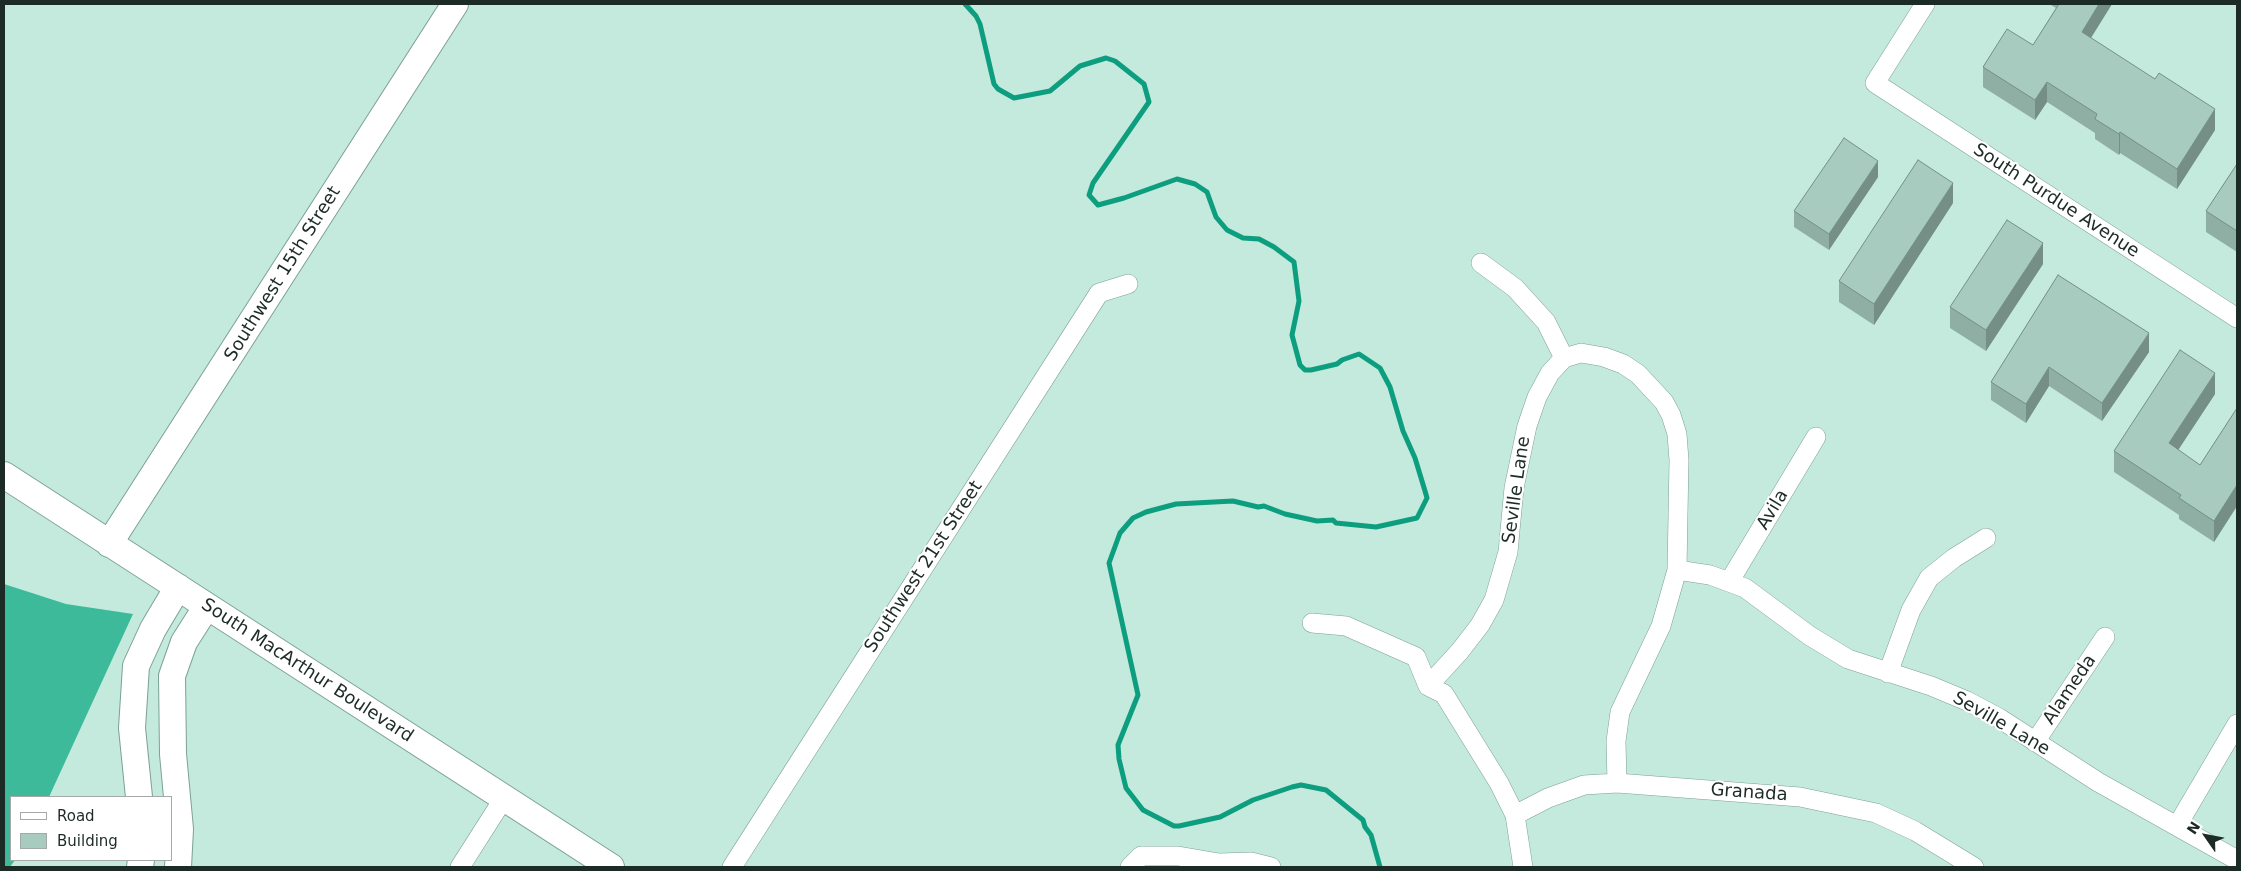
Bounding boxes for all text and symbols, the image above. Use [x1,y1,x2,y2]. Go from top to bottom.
street label: South Purdue Avenue [1969,139,2143,263]
street label: Southwest 15th Street [220,183,346,365]
street label: Seville Lane [1499,435,1535,545]
street label: Southwest 21st Street [860,477,988,657]
street label: Avila [1753,486,1793,534]
street label: South MacArthur Boulevard [197,594,417,748]
street label: Alameda [2039,651,2101,729]
street label: Seville Lane [1949,688,2053,760]
street label: Granada [1710,780,1788,806]
legend [10,796,172,861]
text: Road [57,807,95,825]
north arrow [2181,811,2231,861]
text: N [2184,819,2203,837]
text: Building [57,832,118,850]

